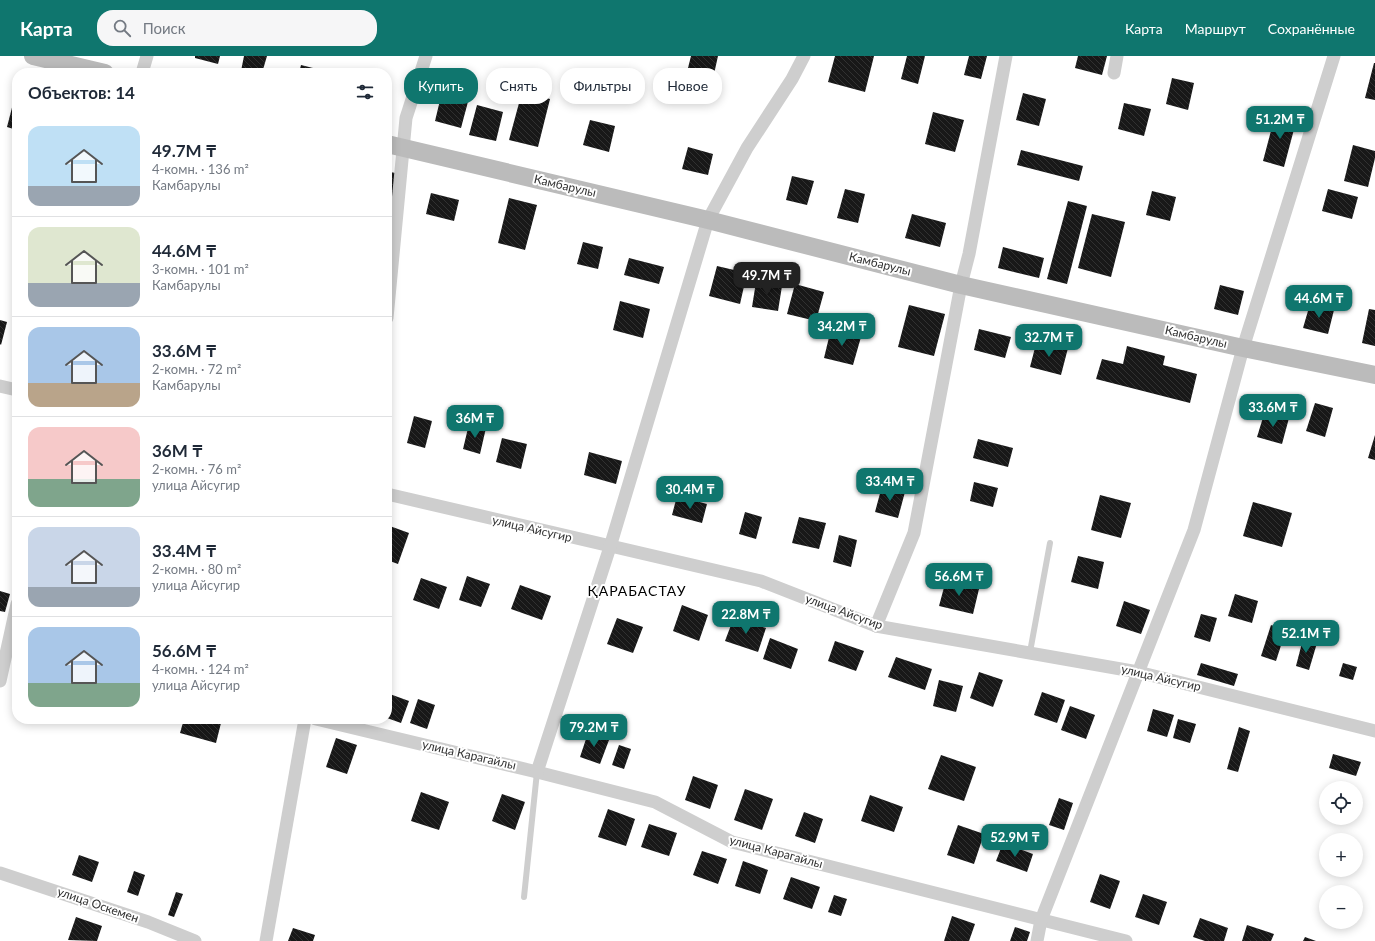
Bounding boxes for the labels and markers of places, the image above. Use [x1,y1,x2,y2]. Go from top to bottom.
pin: 51.2M ₸ [1243,106,1317,140]
pin: 49.7M ₸ [730,262,804,296]
pin: 44.6M ₸ [1282,285,1356,319]
pin: 34.2M ₸ [805,313,879,347]
pin: 32.7M ₸ [1012,324,1086,358]
pin: 33.6M ₸ [1236,394,1310,428]
pin: 36M ₸ [447,405,503,439]
pin: 33.4M ₸ [853,468,927,502]
pin: 30.4M ₸ [653,476,727,510]
pin: 56.6M ₸ [922,563,996,597]
pin: 22.8M ₸ [709,601,783,635]
pin: 52.1M ₸ [1269,620,1343,654]
pin: 79.2M ₸ [557,714,631,748]
pin: 52.9M ₸ [978,824,1052,858]

